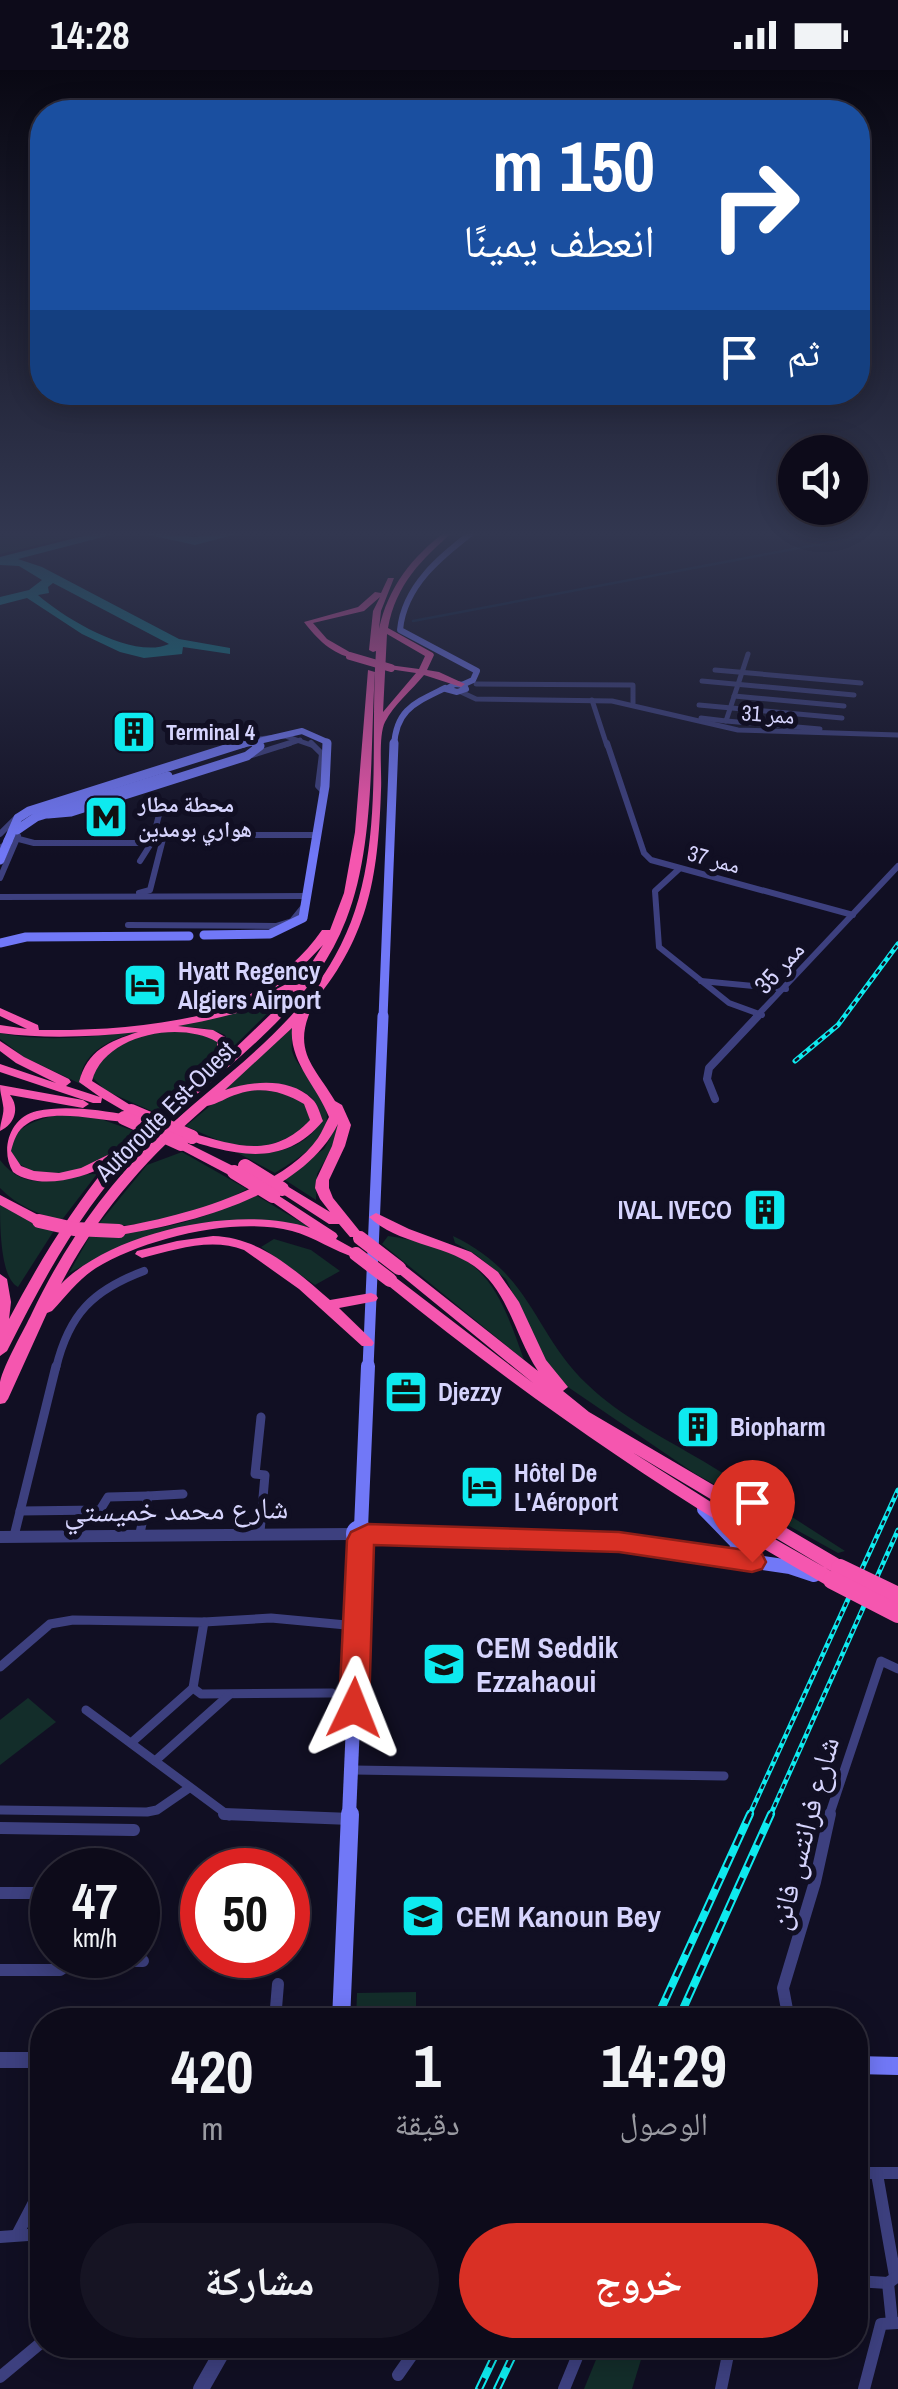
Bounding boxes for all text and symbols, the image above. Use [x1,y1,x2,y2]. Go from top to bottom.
text: 14:28 [50,10,130,61]
text: 150 m [492,119,655,213]
icon: right [690,140,820,270]
text: انعطف يمينًا [463,210,655,271]
text: ثم [787,327,820,378]
icon: arrive [712,330,767,385]
map controls [778,435,868,525]
button: sound [778,435,868,525]
street label: ممر 31 [740,697,796,731]
building icon: Terminal 4 [111,709,157,755]
place label: Terminal 4 [166,717,255,747]
place label: محطة مطار هواري بومدين [137,789,252,846]
metro station icon: محطة مطار هواري بومدين [83,794,129,840]
street label: ممر 37 [684,838,744,880]
street label: ممر 35 [746,933,812,1001]
place label: Hyatt Regency Algiers Airport [178,954,321,1017]
hotel icon: Hyatt Regency Algiers Airport [122,962,168,1008]
street label: Autoroute Est-Ouest [87,1033,243,1189]
building icon: IVAL IVECO [742,1187,788,1233]
place label: IVAL IVECO [618,1193,732,1227]
office icon: Djezzy [383,1369,429,1415]
place label: Djezzy [438,1375,502,1409]
building icon: Biopharm [675,1404,721,1450]
place label: Biopharm [730,1410,826,1444]
place label: Hôtel De L'Aéroport [514,1456,618,1519]
pin [710,1460,795,1563]
hotel icon: Hôtel De L'Aéroport [459,1464,505,1510]
icon: arrive [725,1475,780,1530]
street label: شارع محمد خميستي [63,1487,289,1536]
place label: CEM Seddik Ezzahaoui [476,1627,618,1701]
school or university icon: CEM Seddik Ezzahaoui [421,1641,467,1687]
position arrow [302,1656,406,1760]
street label: شارع فرانتس فانن [758,1732,848,1934]
speed limit sign: 50 [180,1848,310,1978]
text: 47 [72,1867,118,1935]
school or university icon: CEM Kanoun Bey [400,1893,446,1939]
place label: CEM Kanoun Bey [456,1896,661,1936]
text: km/h [73,1921,117,1955]
text: 1 [413,2025,441,2106]
text: 14:29 [601,2025,727,2106]
text: 420 [171,2031,253,2112]
text: دقيقة [395,2102,460,2145]
text: الوصول [620,2102,708,2145]
text: m [201,2107,223,2150]
button: مشاركة [80,2223,439,2338]
button: خروج [459,2223,818,2338]

